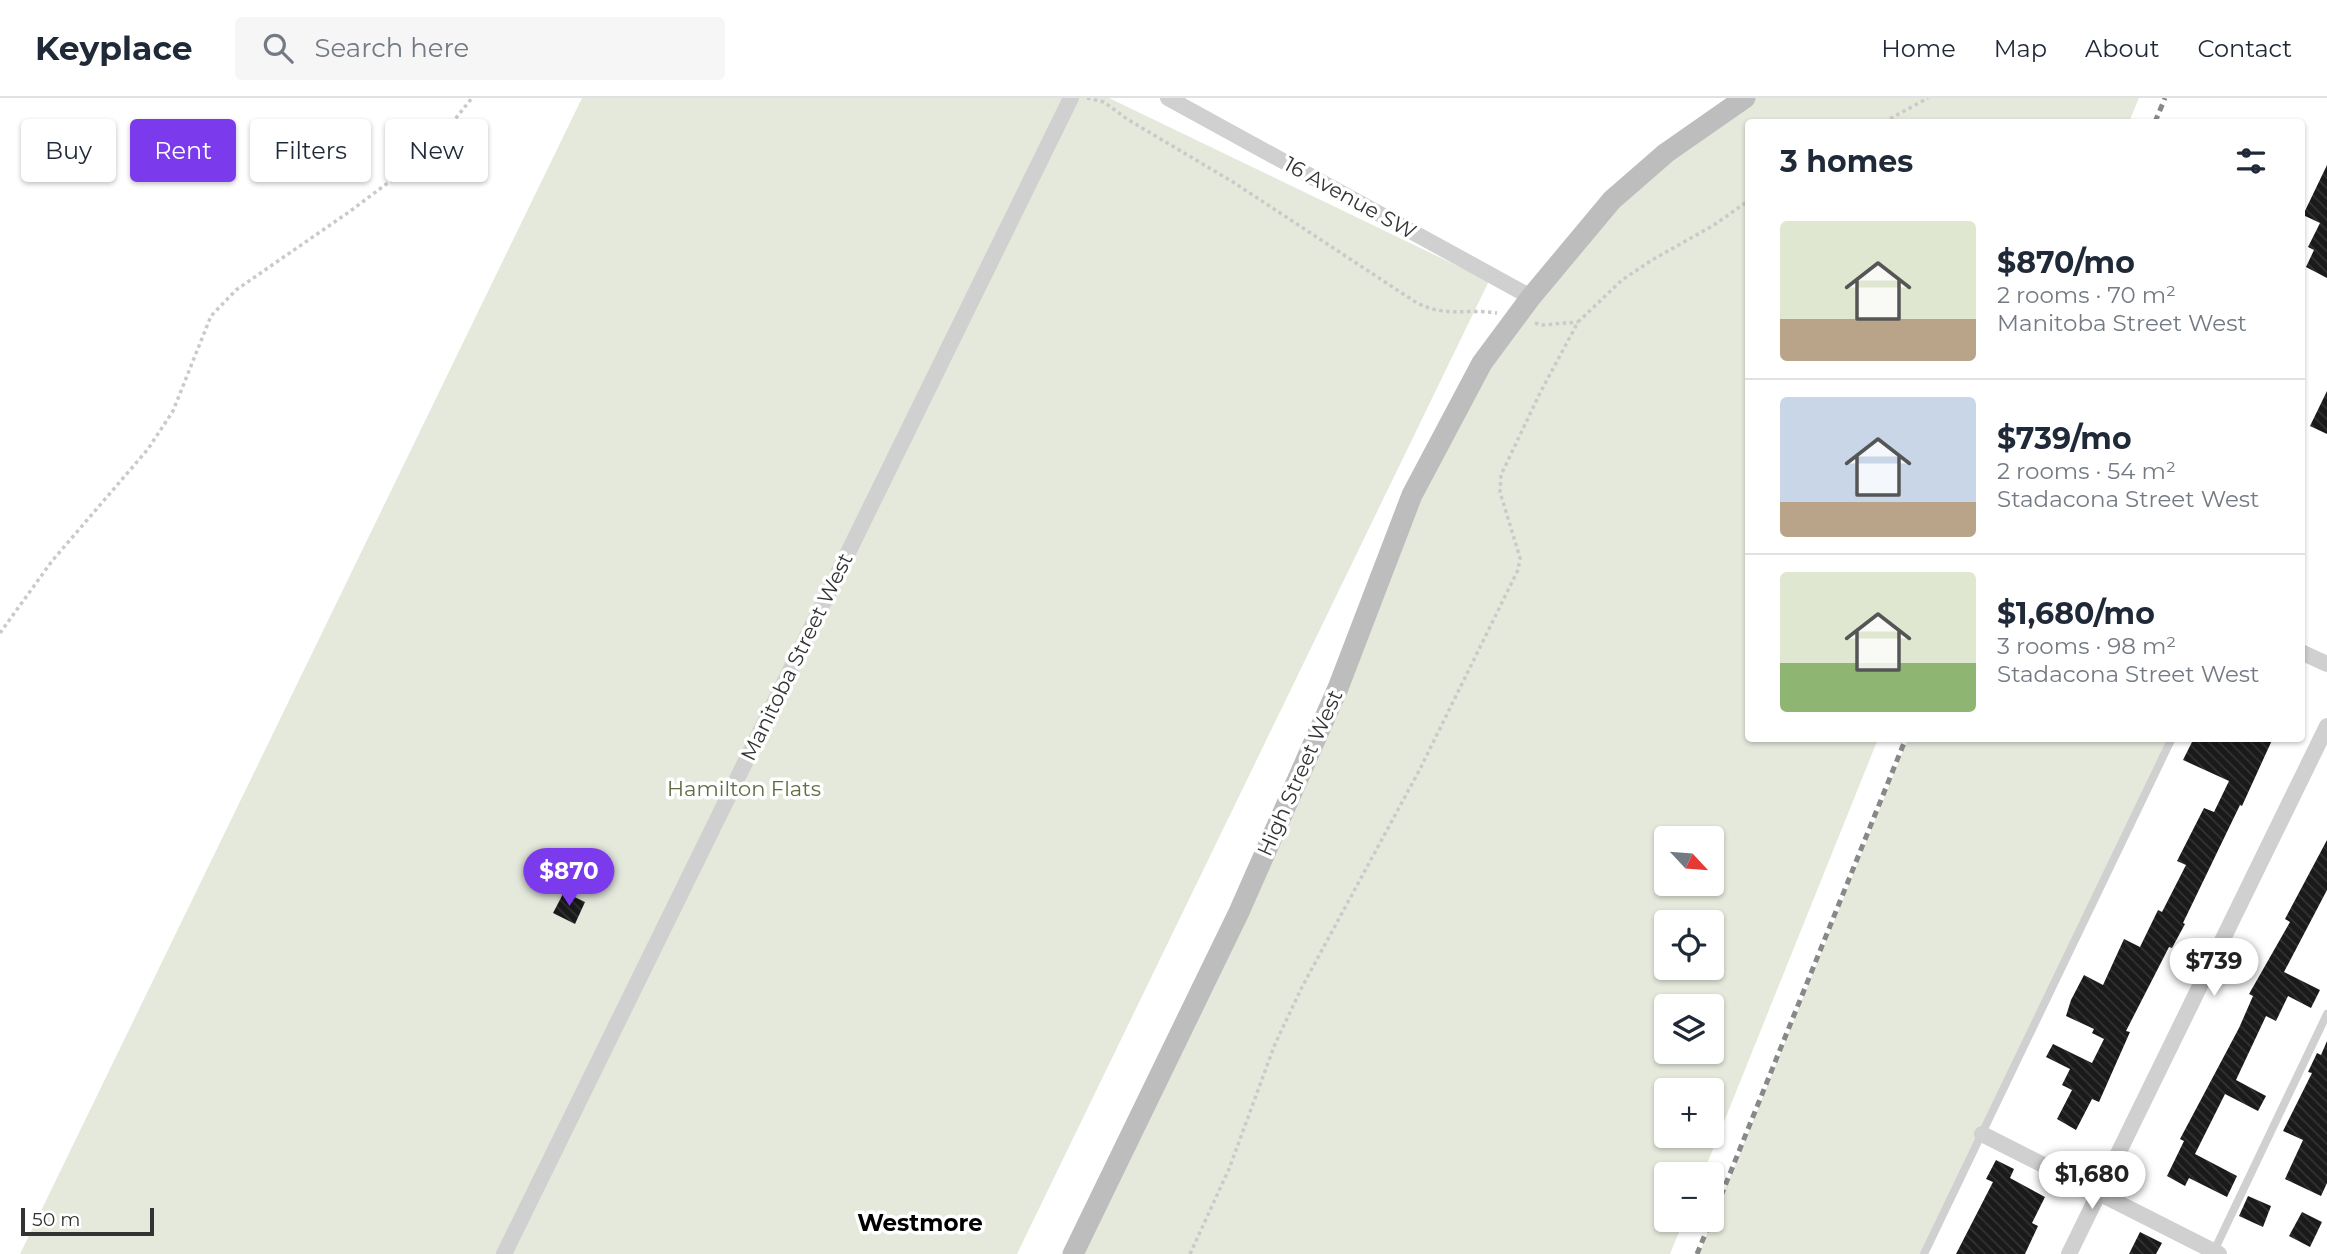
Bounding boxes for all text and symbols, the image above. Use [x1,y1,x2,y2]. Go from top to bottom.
search box [235,17,725,80]
text: Keyplace [35,28,193,68]
icon: search [259,29,297,67]
text: Search here [315,32,469,64]
text: Home [1881,34,1956,63]
text: Map [1994,34,2047,63]
text: About [2085,34,2159,63]
text: Contact [2197,34,2292,63]
chip: Buy [21,119,116,182]
chip: Rent [130,119,236,182]
chip: Filters [250,119,371,182]
chip: New [385,119,488,182]
icon: filters [2232,142,2270,180]
text: 3 homes [1780,143,1913,180]
street label: 16 Avenue SW [1280,151,1421,244]
text: $870/mo [1997,244,2135,281]
icon: home [1836,249,1920,333]
text: 2 rooms · 70 m² [1997,281,2176,309]
text: Manitoba Street West [1997,309,2247,337]
text: $739/mo [1997,420,2132,457]
icon: home [1836,425,1920,509]
text: 2 rooms · 54 m² [1997,457,2176,485]
text: Stadacona Street West [1997,485,2259,513]
street label: Manitoba Street West [735,549,858,765]
text: $1,680/mo [1997,595,2155,632]
icon: home [1836,600,1920,684]
text: 3 rooms · 98 m² [1997,632,2176,660]
text: Stadacona Street West [1997,660,2259,688]
street label: High Street West [1252,686,1347,860]
park label: Hamilton Flats [667,776,821,801]
north arrow [1654,826,1724,896]
map controls [1654,826,1724,1232]
pin: $870 [528,848,610,908]
text: $870 [539,857,599,885]
button: locate [1654,910,1724,980]
pin: $739 [2173,939,2255,998]
text: $739 [2186,947,2242,975]
button: layers [1654,994,1724,1064]
button: + [1654,1078,1724,1148]
pin: $1,680 [2035,1152,2149,1211]
text: $1,680 [2055,1160,2129,1188]
button: − [1654,1162,1724,1232]
scale bar [21,1205,154,1237]
text: 50 m [32,1208,80,1231]
district label: Westmore [857,1209,983,1237]

